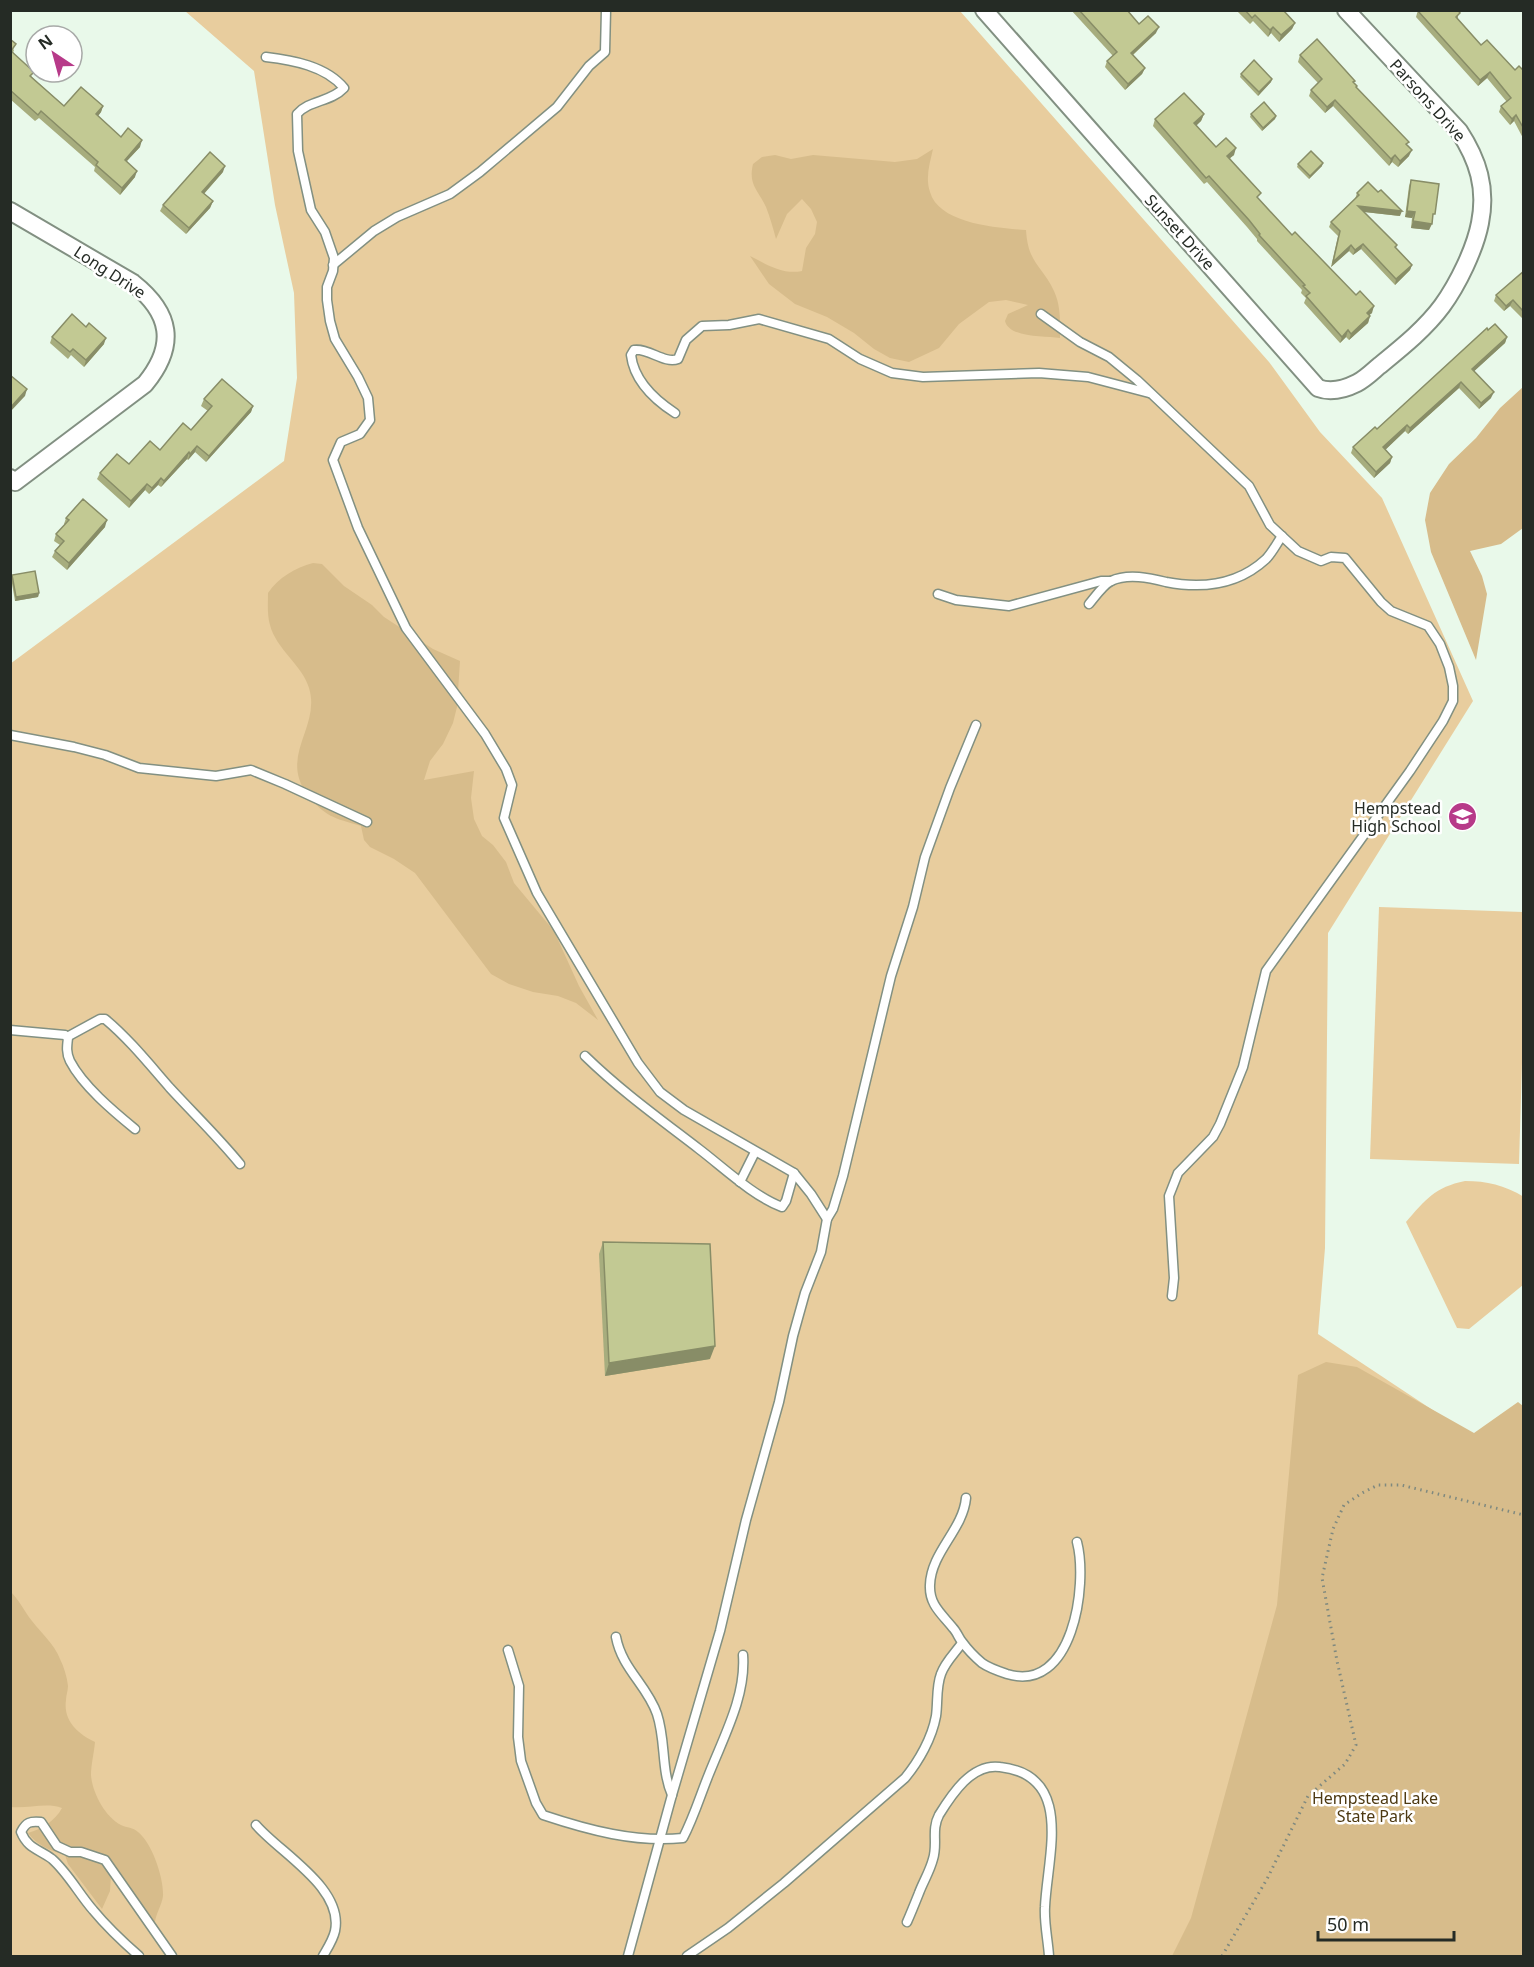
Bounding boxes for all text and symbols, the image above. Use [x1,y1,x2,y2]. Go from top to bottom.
north arrow [24,24,84,84]
text: N [33,29,57,55]
street label: Parsons Drive [1385,54,1471,146]
street label: Sunset Drive [1140,189,1220,275]
street label: Long Drive [70,241,150,303]
place label: Hempstead High School [1351,797,1441,837]
school or university icon: Hempstead High School [1446,801,1478,833]
park label: Hempstead Lake State Park [1312,1787,1438,1827]
scale bar [1318,1904,1454,1942]
text: 50 m [1327,1912,1369,1936]

